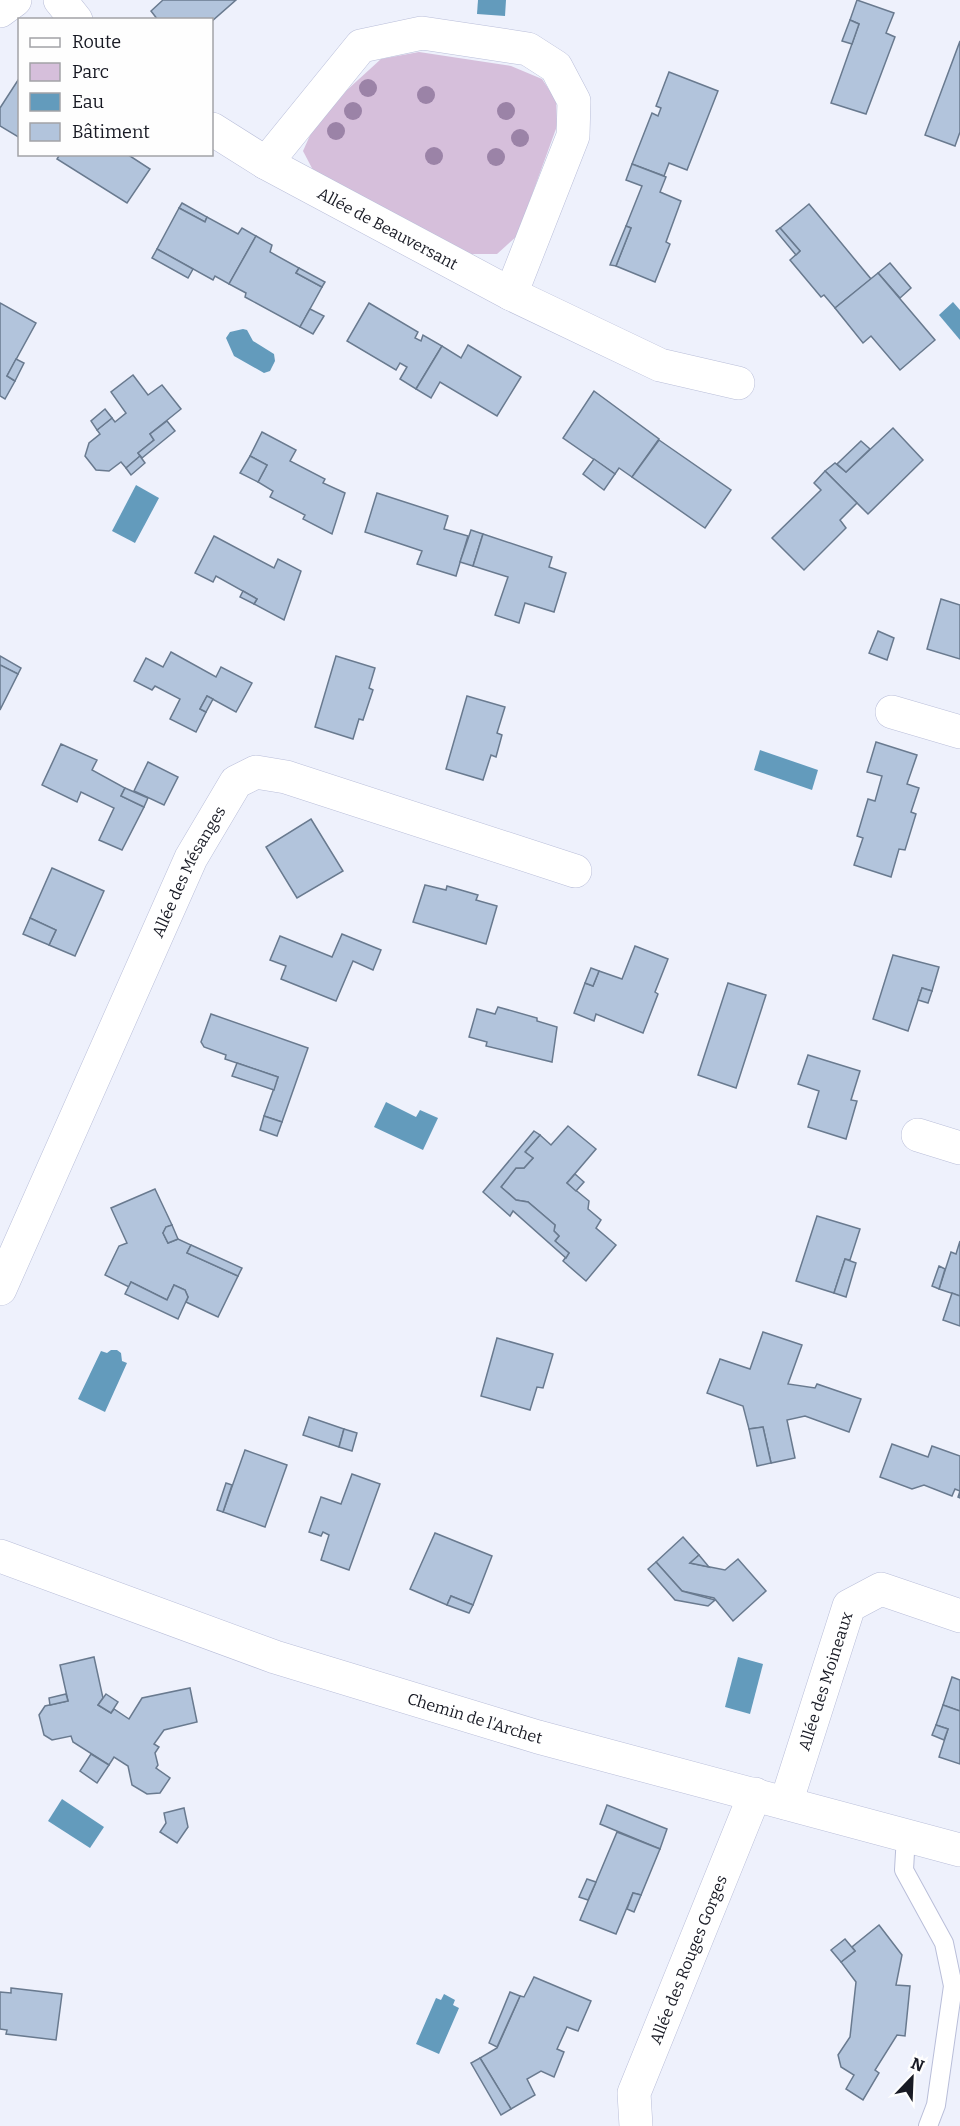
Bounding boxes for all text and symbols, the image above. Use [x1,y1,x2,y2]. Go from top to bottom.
legend [18,18,213,156]
text: Route [72,31,121,53]
text: Parc [72,61,109,83]
text: Eau [72,91,104,113]
text: Bâtiment [72,121,150,143]
street label: Allée de Beauversant [314,183,461,274]
street label: Allée des Mésanges [148,803,230,940]
street label: Allée des Moineaux [794,1609,857,1753]
street label: Chemin de l'Archet [405,1689,545,1748]
street label: Allée des Rouges Gorges [646,1872,731,2047]
north arrow [882,2048,942,2108]
text: N [908,2053,927,2076]

